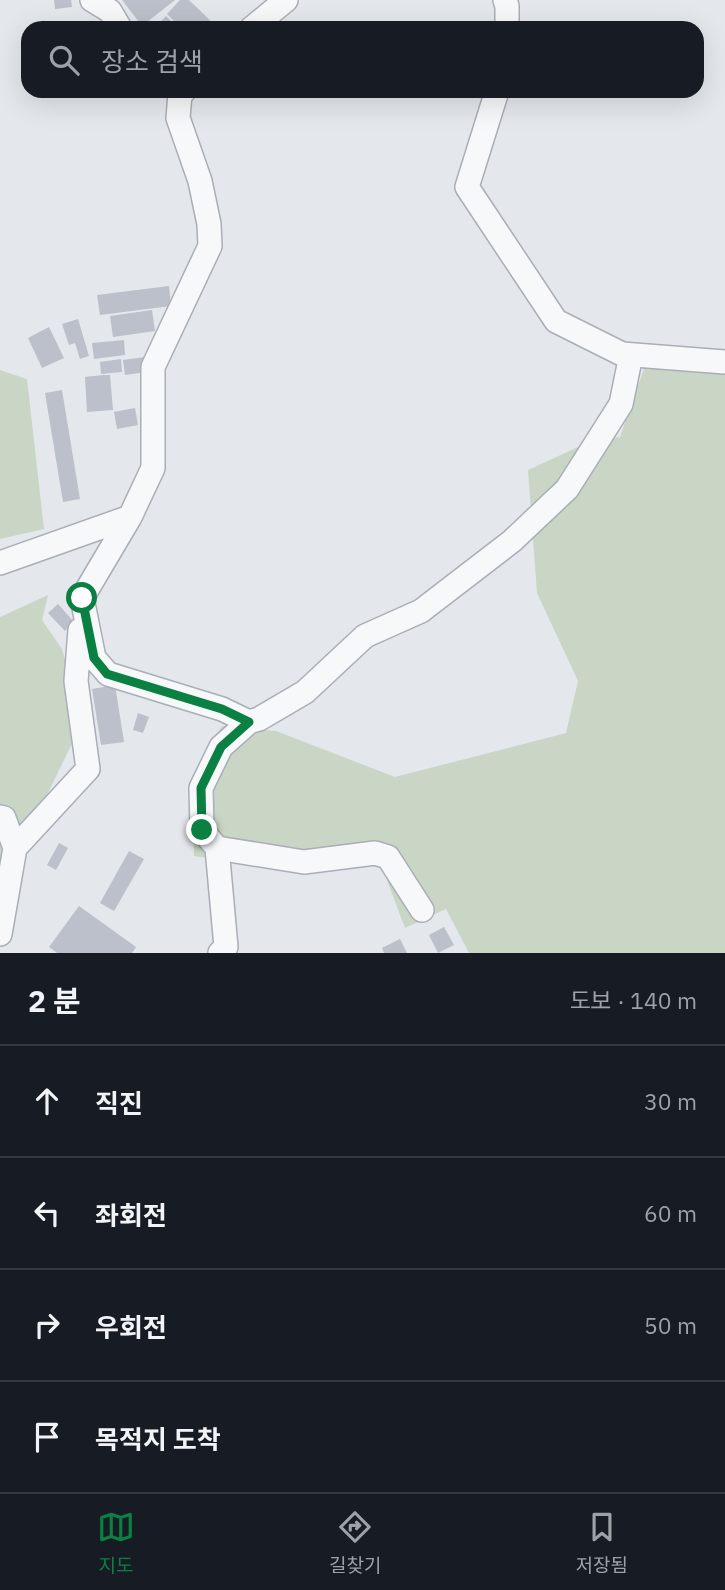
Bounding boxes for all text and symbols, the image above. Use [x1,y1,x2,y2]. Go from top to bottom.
search box [21,21,704,98]
icon: search [45,41,83,79]
text: 장소 검색 [101,44,203,78]
route start [66,582,97,613]
route end [186,814,217,845]
text: 2 분 [28,981,81,1020]
text: 도보 · 140 m [569,985,697,1015]
icon: ahead [28,1082,66,1120]
text: 직진 [95,1086,143,1120]
text: 30 m [644,1086,697,1116]
icon: left [28,1194,66,1232]
text: 좌회전 [95,1198,167,1232]
text: 60 m [644,1198,697,1228]
icon: right [28,1306,66,1344]
text: 우회전 [95,1310,167,1344]
text: 50 m [644,1310,697,1340]
icon: arrive [28,1418,66,1456]
text: 목적지 도착 [95,1422,221,1456]
tab: 지도 [97,1508,135,1577]
tab: 길찾기 [329,1508,382,1577]
tab: 저장됨 [576,1508,628,1577]

